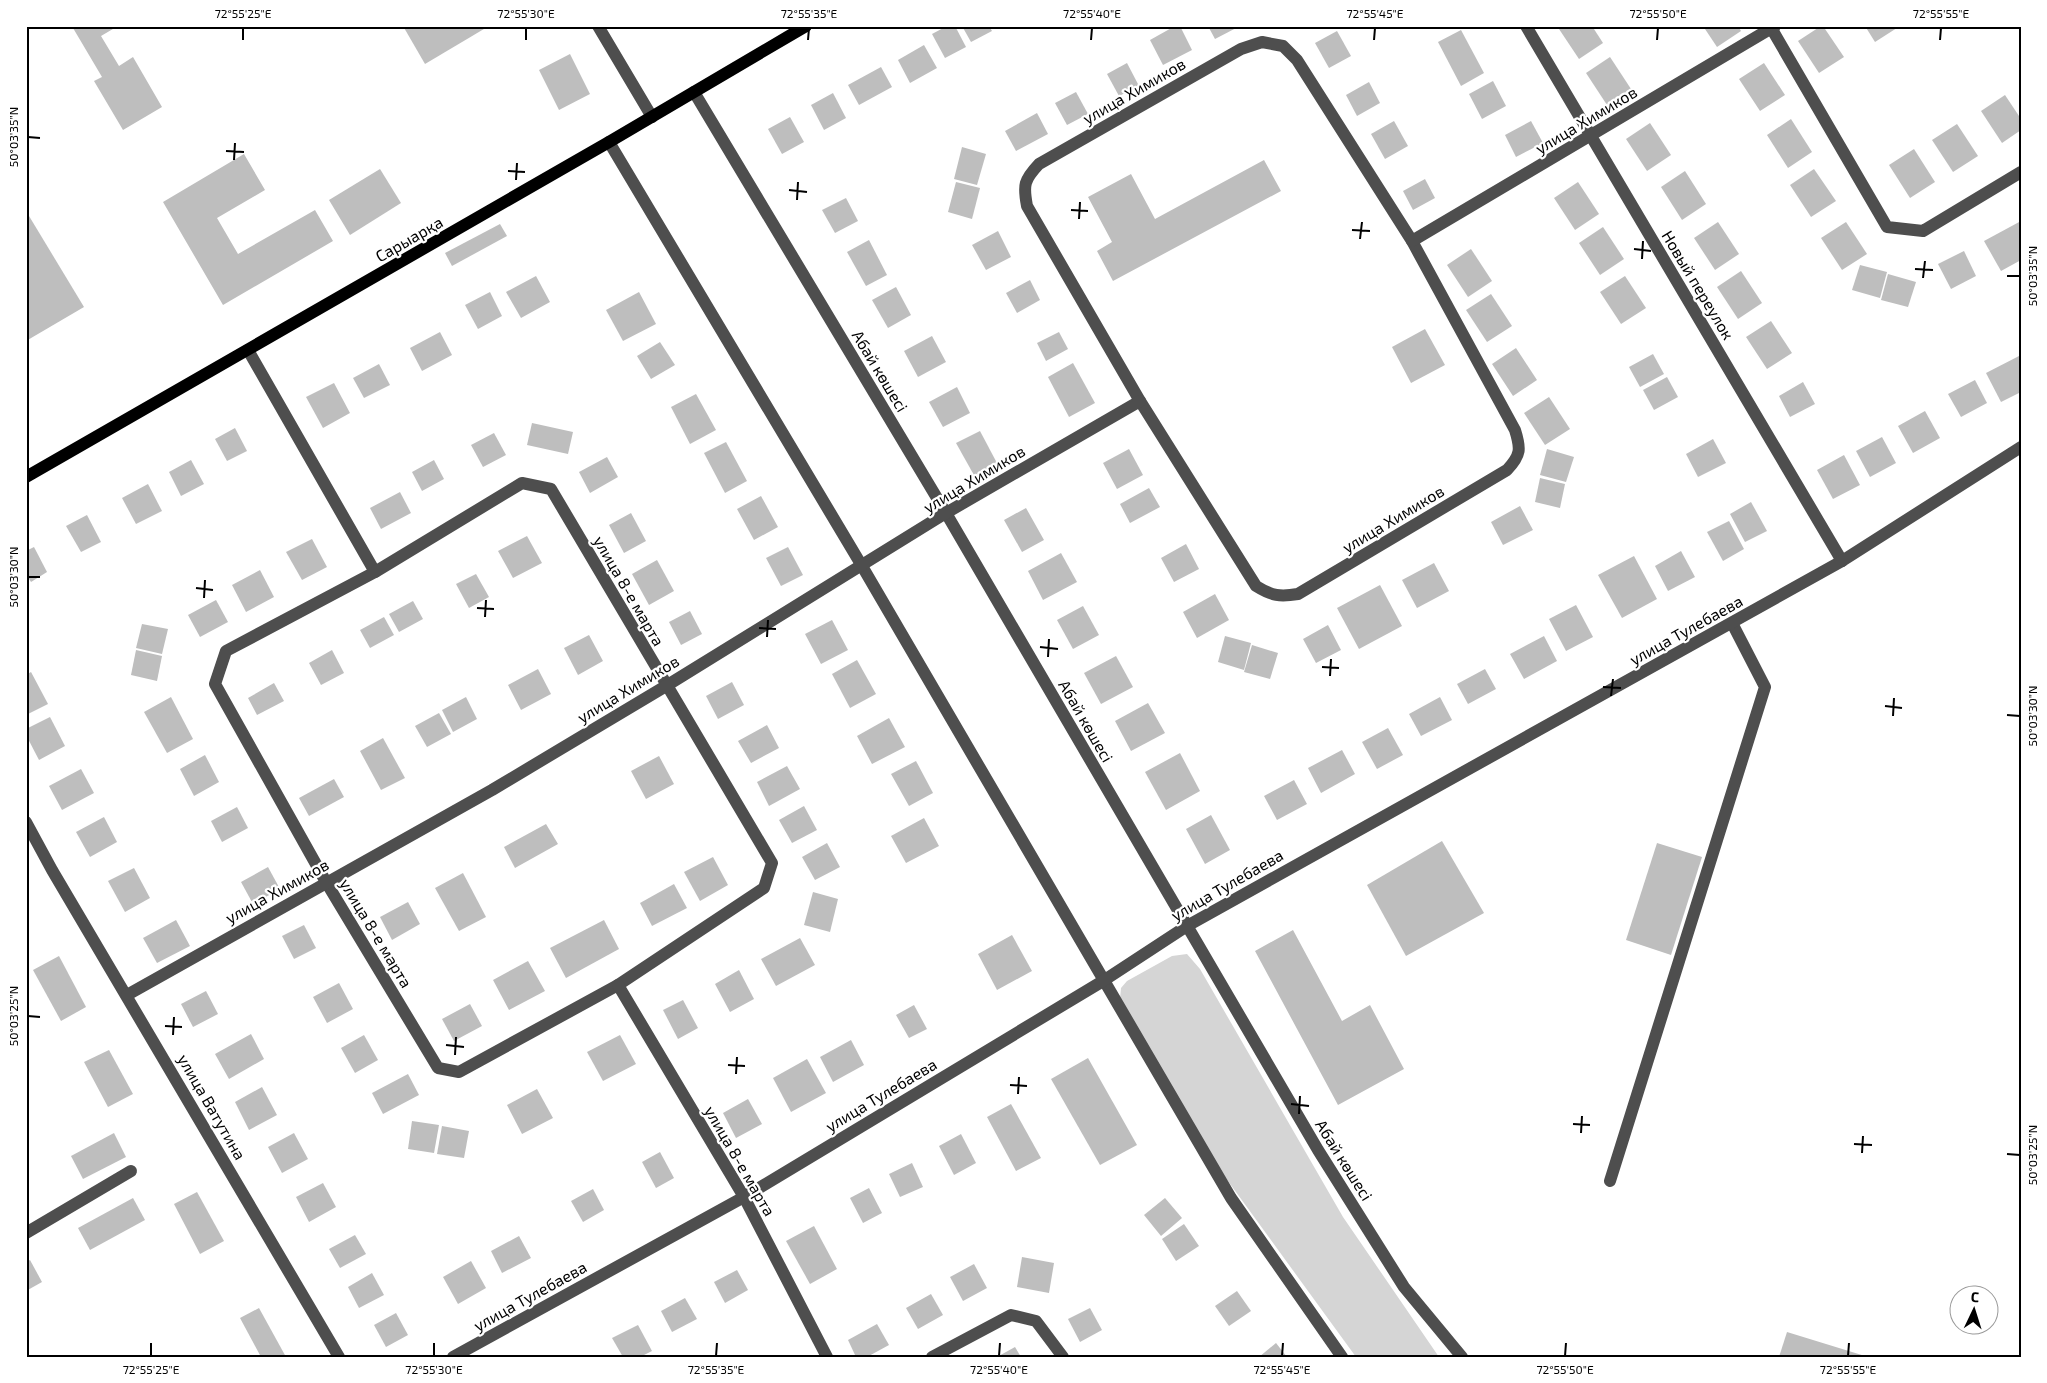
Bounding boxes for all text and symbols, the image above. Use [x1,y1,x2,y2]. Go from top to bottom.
text: 72°55'25"E [215,6,272,20]
text: 72°55'30"E [497,6,555,20]
text: 72°55'35"E [781,6,838,20]
text: 72°55'40"E [1063,6,1121,20]
text: 72°55'45"E [1346,6,1404,20]
text: 72°55'50"E [1629,6,1687,20]
text: 72°55'55"E [1913,6,1969,20]
street label: улица Химиков [1079,54,1189,128]
street label: улица Химиков [1531,82,1641,158]
text: 50°03'35"N [6,107,20,167]
street label: Сарыарқа [372,212,446,265]
street label: Новый переулок [1658,227,1739,343]
text: 50°03'35"N [2025,246,2039,306]
street label: Абай көшесі [849,326,912,415]
street label: улица Химиков [919,441,1029,517]
street label: улица Химиков [1338,481,1448,557]
street label: улица 8-е марта [589,532,669,650]
text: 50°03'30"N [6,546,20,608]
street label: улица Тулебаева [1626,591,1746,669]
street label: улица Химиков [573,651,683,727]
street label: Абай көшесі [1055,676,1118,765]
text: 50°03'30"N [2025,685,2039,747]
street label: улица Тулебаева [1167,845,1287,925]
street label: улица Химиков [222,854,332,928]
street label: улица 8-е марта [335,875,417,991]
text: 50°03'25"N [6,986,20,1046]
street label: улица Ватутина [174,1051,250,1163]
street label: улица Тулебаева [822,1054,940,1136]
street label: улица 8-е марта [700,1102,780,1220]
street label: Абай көшесі [1312,1116,1377,1204]
text: 50°03'25"N [2025,1125,2039,1185]
street label: улица Тулебаева [470,1257,590,1335]
north arrow [1950,1286,2000,1336]
text: С [1970,1288,1980,1305]
text: 72°55'25"E [123,1362,180,1376]
text: 72°55'30"E [405,1362,463,1376]
text: 72°55'35"E [688,1362,745,1376]
text: 72°55'40"E [970,1362,1028,1376]
text: 72°55'45"E [1253,1362,1311,1376]
text: 72°55'50"E [1536,1362,1594,1376]
text: 72°55'55"E [1820,1362,1876,1376]

